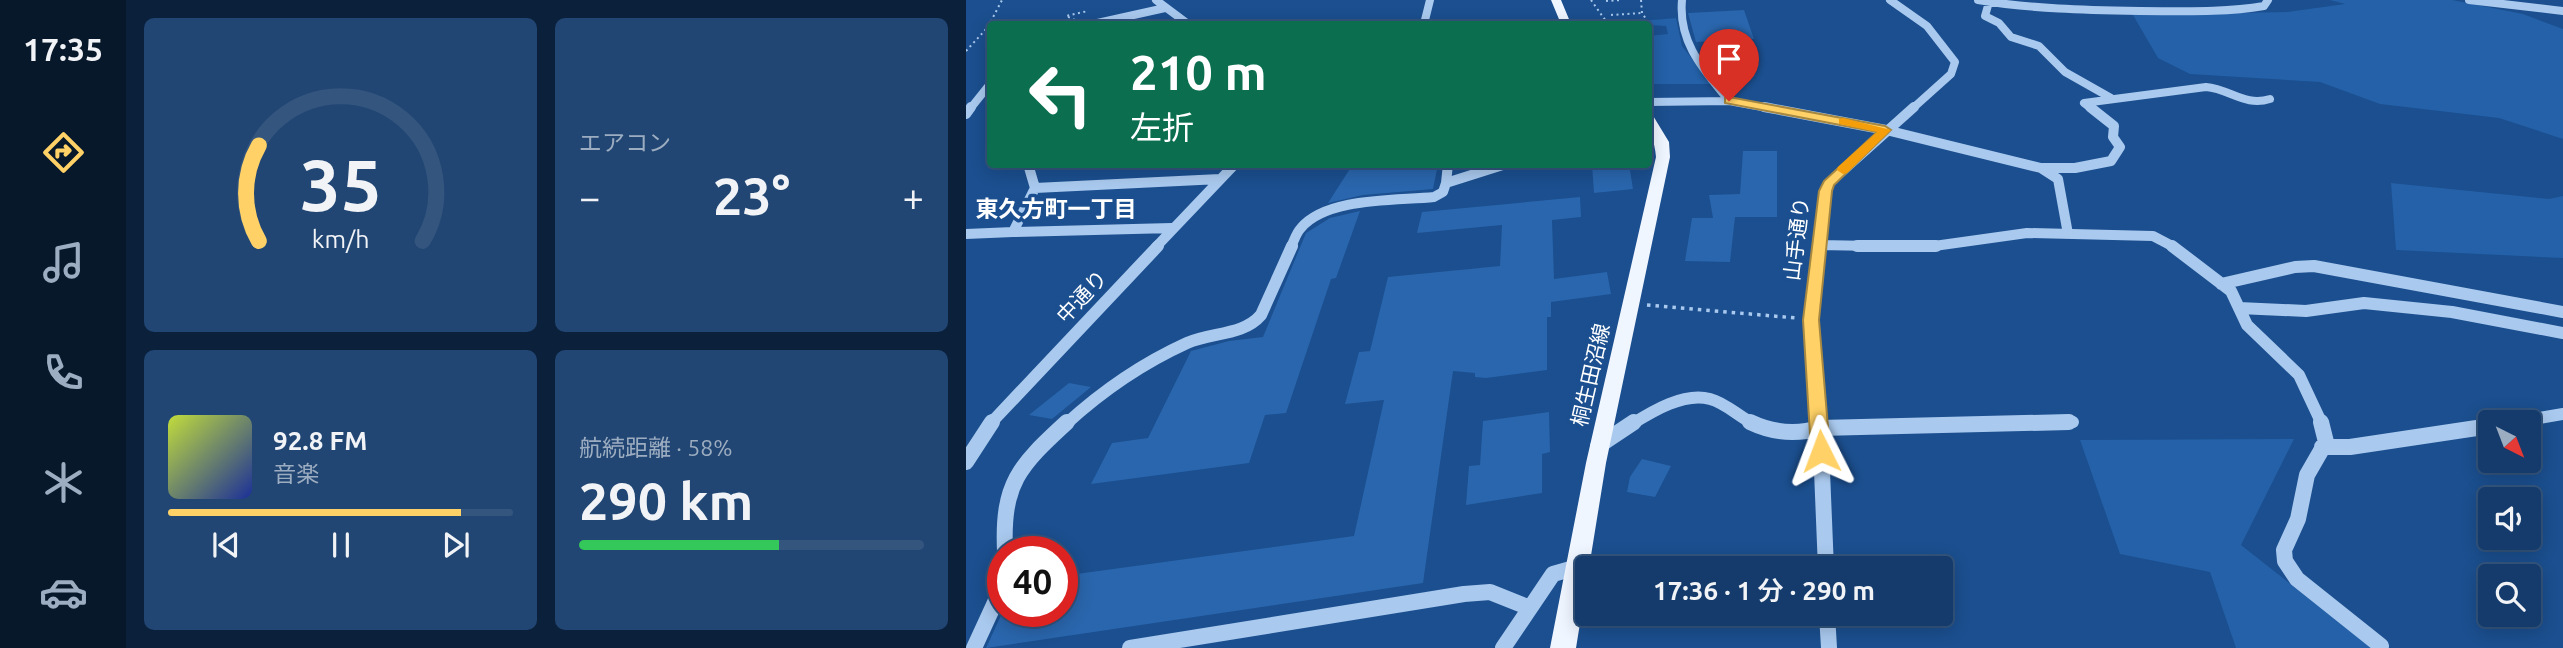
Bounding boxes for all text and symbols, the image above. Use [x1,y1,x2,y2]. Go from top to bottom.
pin [1699,29,1759,101]
text: 17:35 [23,31,103,67]
icon: arrive [1710,40,1748,78]
text: 210 m [1130,44,1267,99]
icon: left [1015,49,1106,140]
text: 左折 [1130,109,1194,145]
icon: directions [39,128,88,177]
text: エアコン [579,130,671,155]
text: 35 [299,143,382,225]
text: 23° [713,167,790,225]
text: − [579,176,600,218]
text: + [903,176,924,218]
district label: 東久方町一丁目 [976,196,1137,221]
street label: 山手通り [1779,196,1813,282]
text: km/h [312,225,369,253]
icon: music [39,238,88,287]
street label: 中通り [1051,265,1112,328]
street label: 桐生田沼線 [1567,321,1614,429]
icon: phone [39,348,88,397]
north arrow [2478,410,2541,472]
map controls [2478,410,2541,627]
position arrow [1784,414,1858,488]
text: 92.8 FM [273,426,367,455]
text: 航続距離 · 58% [579,435,732,460]
icon: climate [39,458,88,507]
text: 音楽 [273,461,319,486]
text: 290 km [579,472,753,530]
button: sound [2478,487,2541,550]
icon: previous [207,526,245,564]
icon: pause [322,526,360,564]
icon: next [437,526,475,564]
speed limit sign: 40 [987,536,1078,627]
button: search [2478,564,2541,627]
icon: car [39,568,88,617]
text: 17:36 · 1 分 · 290 m [1653,576,1875,605]

